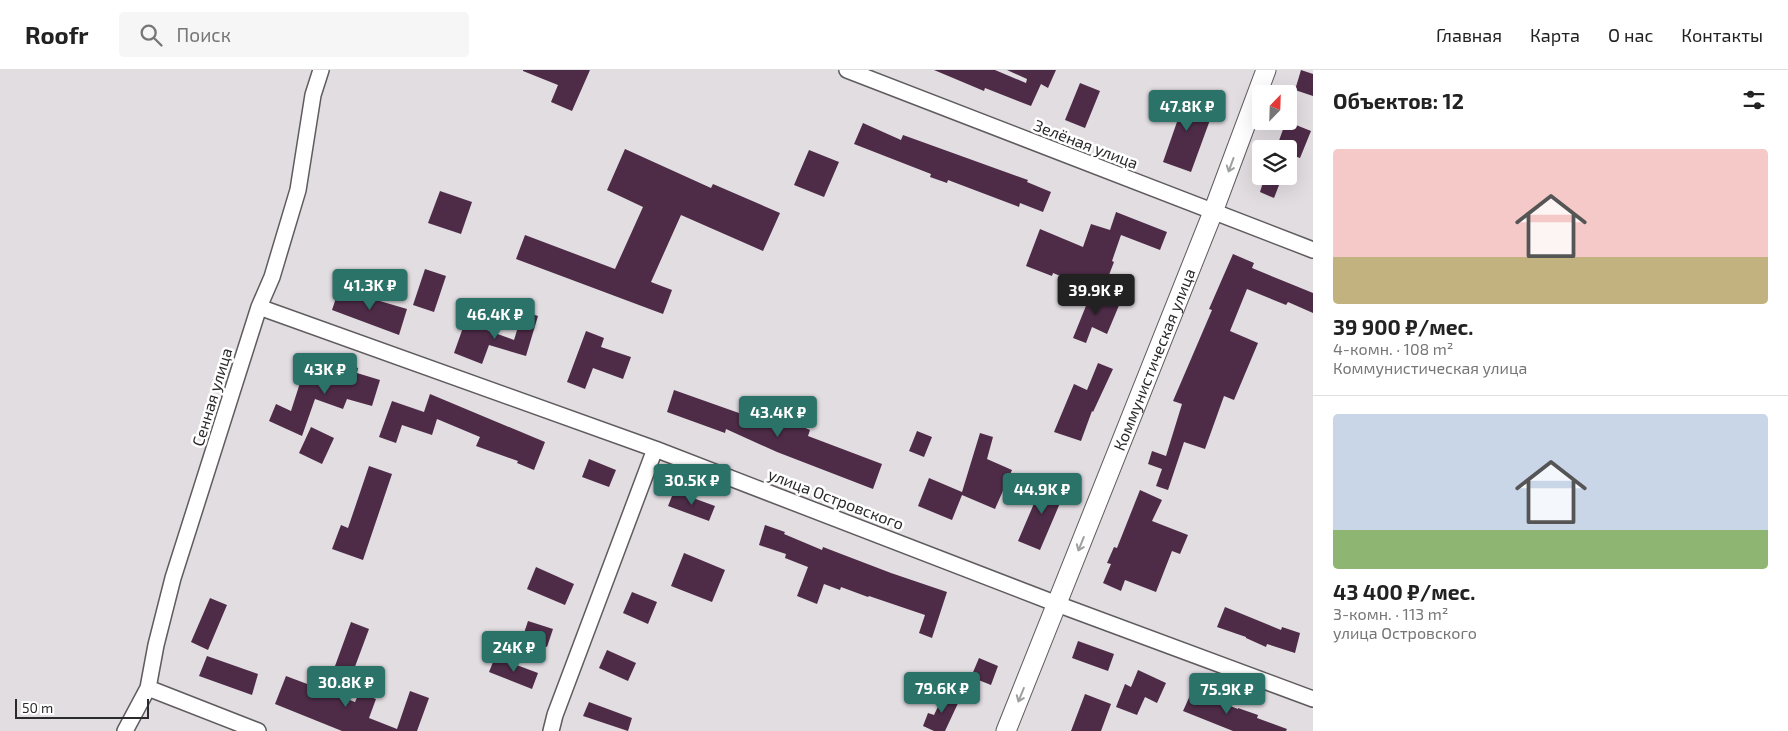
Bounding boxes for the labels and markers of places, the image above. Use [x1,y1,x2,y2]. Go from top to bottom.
pin: 47.8K ₽ [1141,90,1233,132]
pin: 41.3K ₽ [324,268,416,311]
pin: 39.9K ₽ [1050,274,1142,316]
pin: 46.4K ₽ [449,298,541,340]
pin: 43K ₽ [290,352,360,395]
pin: 43.4K ₽ [732,396,824,438]
pin: 30.5K ₽ [646,464,738,506]
pin: 44.9K ₽ [996,472,1088,515]
pin: 24K ₽ [479,630,549,673]
pin: 30.8K ₽ [300,666,392,708]
pin: 79.6K ₽ [896,672,988,714]
pin: 75.9K ₽ [1181,672,1273,715]

